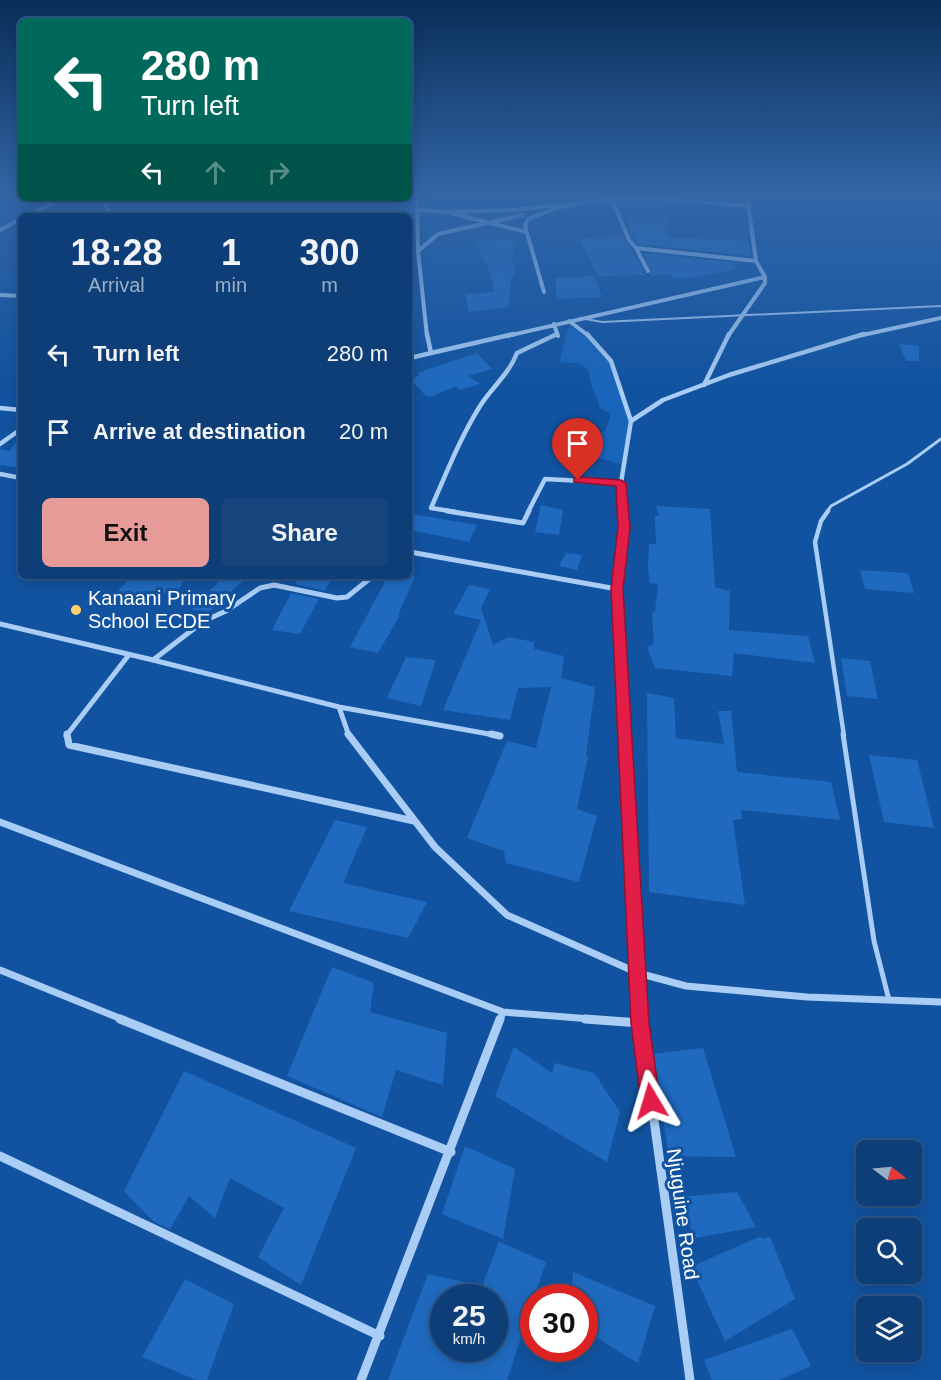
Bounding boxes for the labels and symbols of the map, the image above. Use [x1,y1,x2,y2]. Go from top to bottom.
pin [552,418,603,480]
place label: Kanaani Primary School ECDE [88,587,236,632]
marker: Kanaani Primary School ECDE [69,603,83,617]
position arrow [619,1069,683,1133]
north arrow [856,1140,922,1206]
street label: Njuguine Road [663,1147,703,1281]
speed limit sign: 30 [520,1284,598,1362]

